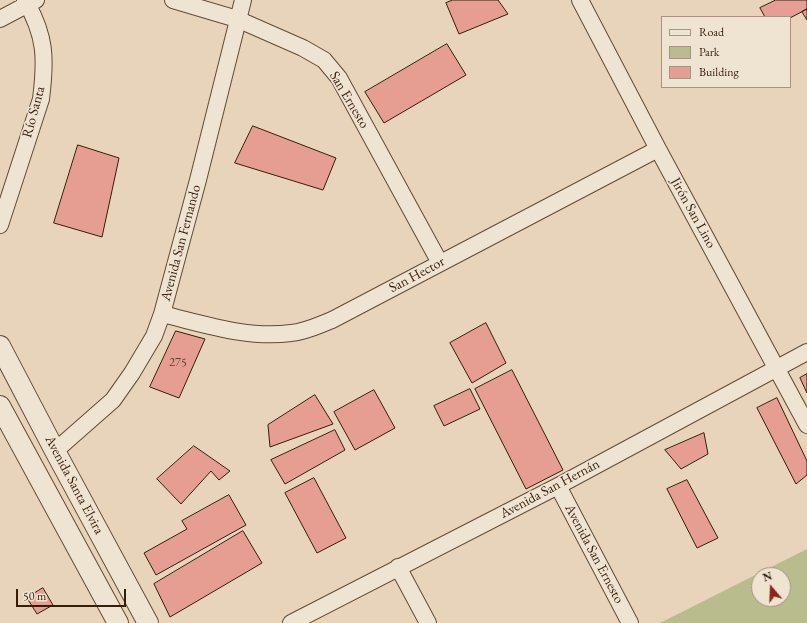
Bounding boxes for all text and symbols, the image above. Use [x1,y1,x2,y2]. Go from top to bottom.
legend [661,16,791,88]
text: Road [699,24,724,40]
text: Park [699,44,719,60]
text: Building [699,64,739,80]
street label: San Ernesto [325,68,373,132]
street label: Río Santa [19,84,49,140]
street label: Jirón San Lino [667,175,719,251]
street label: Avenida San Fernando [157,183,205,303]
street label: San Hector [386,253,448,297]
house number: 275 [169,356,187,370]
street label: Avenida Santa Elvira [41,433,107,537]
street label: Avenida San Hernán [497,456,603,522]
street label: Avenida San Ernesto [561,502,627,606]
north arrow [751,567,791,607]
text: N [761,569,774,585]
scale bar [18,581,128,607]
text: 50 m [23,588,46,604]

